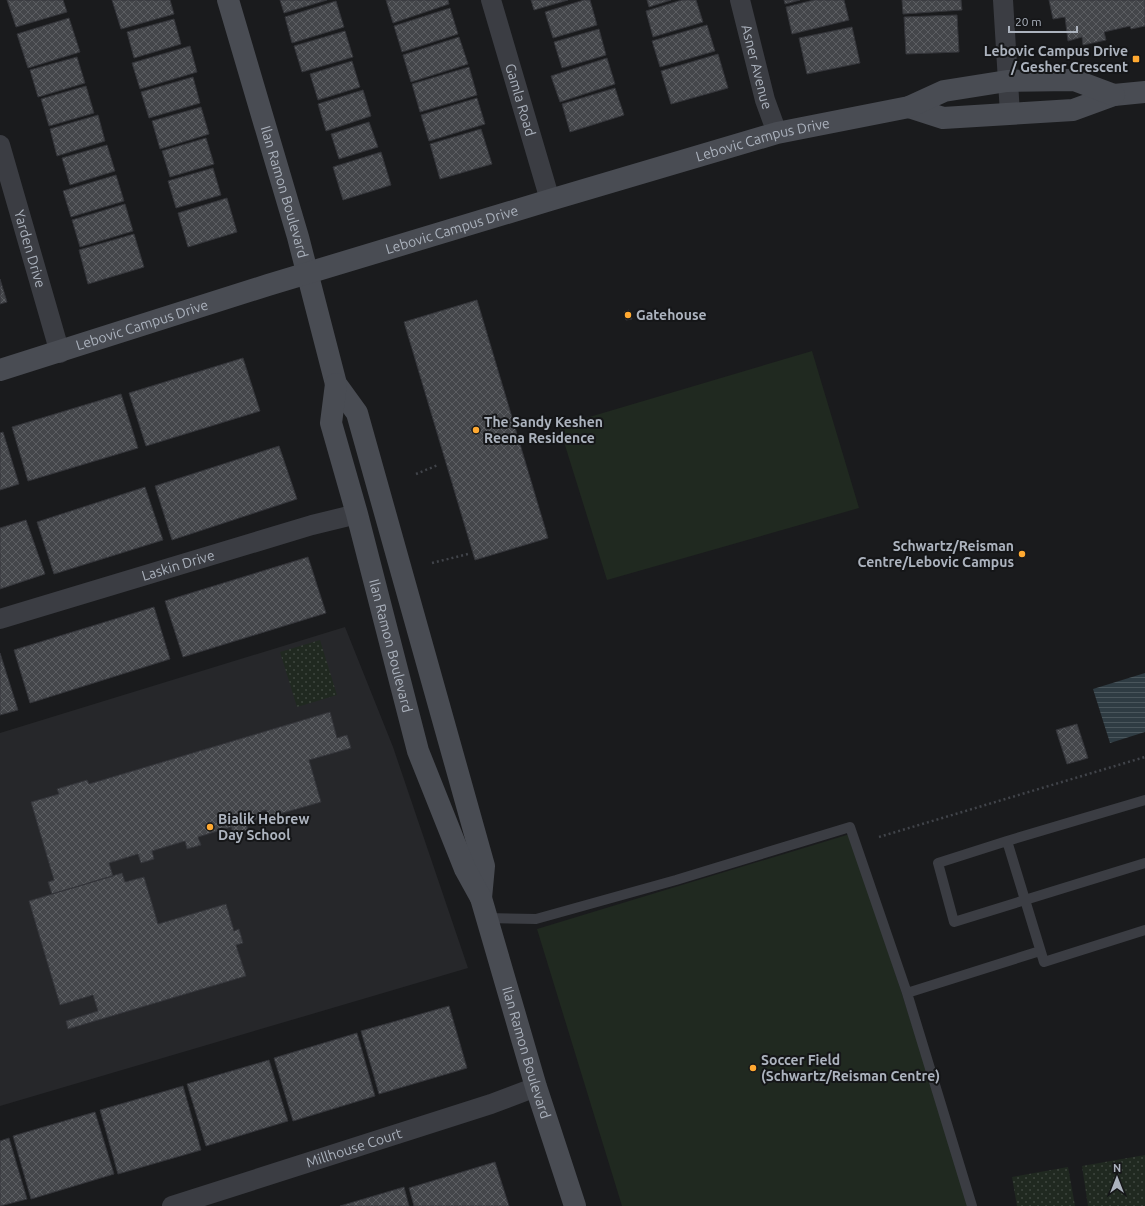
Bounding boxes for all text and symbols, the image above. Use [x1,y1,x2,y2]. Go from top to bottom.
scale bar [1009,8,1077,34]
text: 20 m [1015,15,1042,28]
street label: Asner Avenue [738,23,776,112]
place label: Lebovic Campus Drive / Gesher Crescent [984,43,1128,75]
marker: Lebovic Campus Drive / Gesher Crescent [1131,54,1141,64]
street label: Gamla Road [502,62,539,138]
street label: Lebovic Campus Drive [694,115,831,165]
street label: Ilan Ramon Boulevard [258,124,311,260]
street label: Lebovic Campus Drive [383,202,520,257]
street label: Yarden Drive [11,208,49,290]
street label: Lebovic Campus Drive [74,297,210,353]
place label: Gatehouse [636,307,707,323]
marker: Gatehouse [623,310,633,320]
place label: The Sandy Keshen Reena Residence [484,414,603,446]
marker: The Sandy Keshen Reena Residence [471,425,481,435]
place label: Schwartz/Reisman Centre/Lebovic Campus [857,538,1014,570]
street label: Laskin Drive [140,547,216,584]
marker: Schwartz/Reisman Centre/Lebovic Campus [1017,549,1027,559]
street label: Ilan Ramon Boulevard [366,577,416,714]
place label: Bialik Hebrew Day School [218,811,309,843]
marker: Bialik Hebrew Day School [205,822,215,832]
street label: Ilan Ramon Boulevard [499,985,554,1121]
place label: Soccer Field (Schwartz/Reisman Centre) [761,1052,940,1084]
marker: Soccer Field (Schwartz/Reisman Centre) [748,1063,758,1073]
street label: Millhouse Court [304,1125,404,1171]
north arrow [1097,1158,1137,1198]
text: N [1113,1162,1121,1174]

